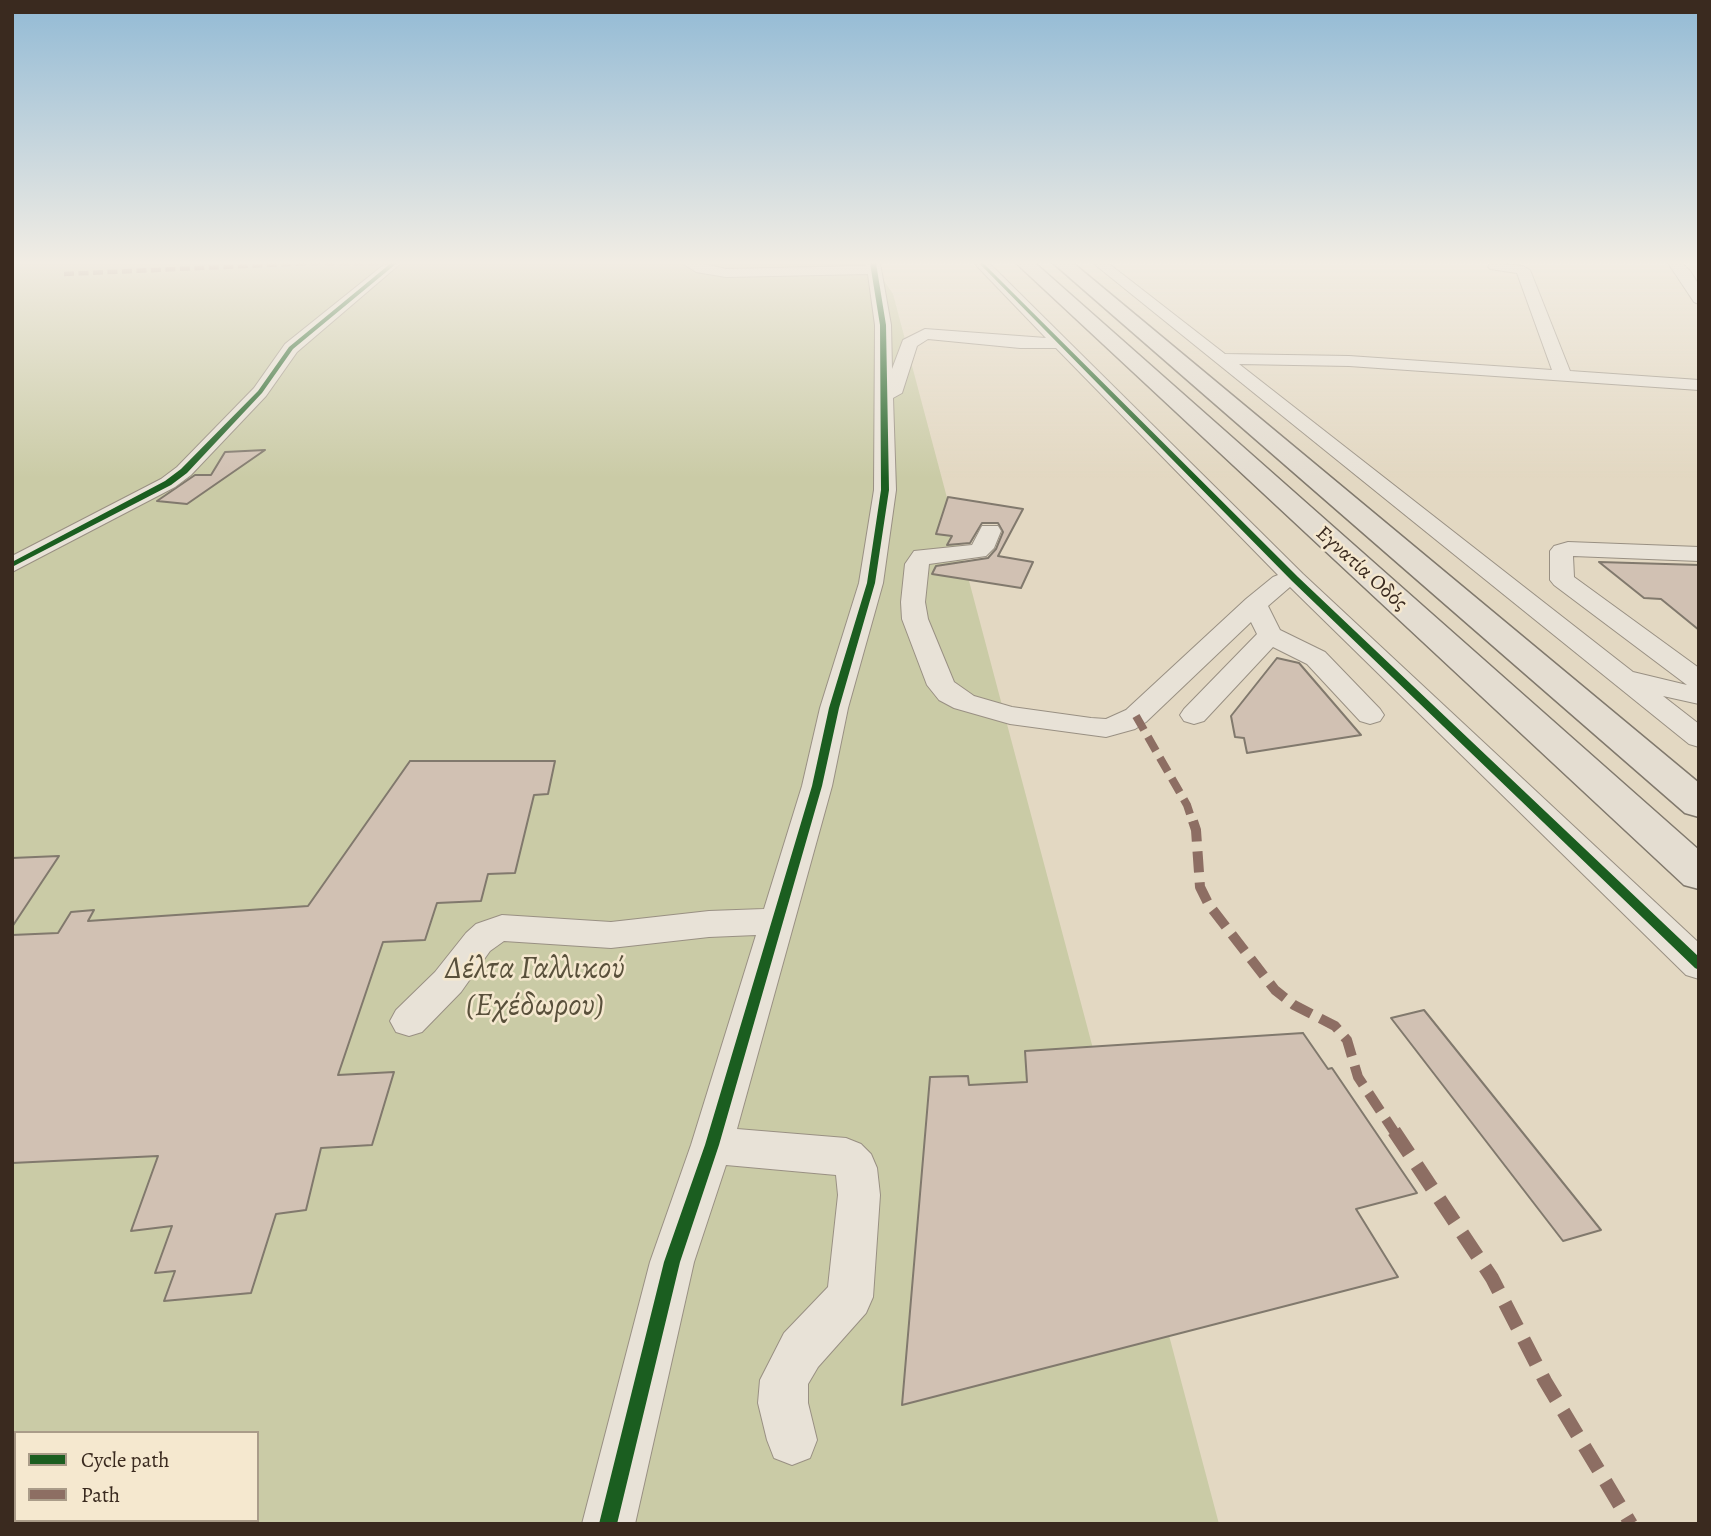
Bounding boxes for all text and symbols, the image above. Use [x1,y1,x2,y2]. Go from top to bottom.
street label: Εγνατία Οδός [1310,521,1412,617]
park label: Δέλτα Γαλλικού (Εχέδωρου) [445,951,625,1026]
legend [14,1431,259,1522]
text: Cycle path [81,1446,170,1474]
text: Path [81,1481,120,1509]

